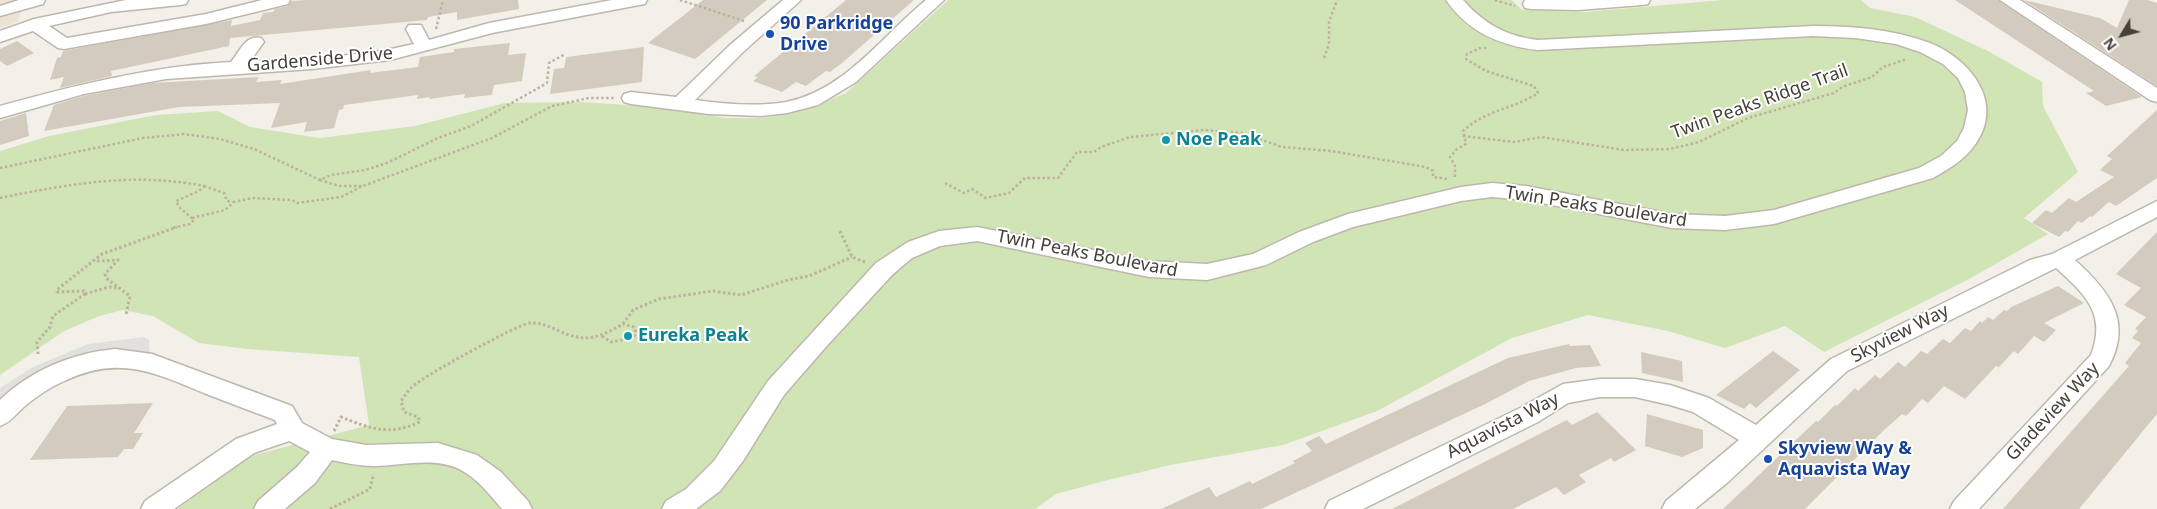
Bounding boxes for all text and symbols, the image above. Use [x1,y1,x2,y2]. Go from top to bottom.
north arrow [2097,10,2147,60]
place label: 90 Parkridge Drive [780,13,893,56]
marker: 90 Parkridge Drive [764,28,776,40]
text: N [2099,34,2121,55]
street label: Gardenside Drive [246,43,394,77]
street label: Twin Peaks Ridge Trail [1669,60,1851,144]
place label: Noe Peak [1176,129,1261,151]
marker: Noe Peak [1160,134,1172,146]
street label: Twin Peaks Boulevard [1504,182,1688,232]
street label: Twin Peaks Boulevard [995,226,1179,282]
street label: Skyview Way [1848,300,1952,368]
place label: Eureka Peak [638,325,749,347]
marker: Eureka Peak [622,330,634,342]
street label: Gladeview Way [2002,358,2104,466]
street label: Aquavista Way [1443,388,1563,464]
place label: Skyview Way & Aquavista Way [1778,438,1912,480]
marker: Skyview Way & Aquavista Way [1762,453,1774,465]

